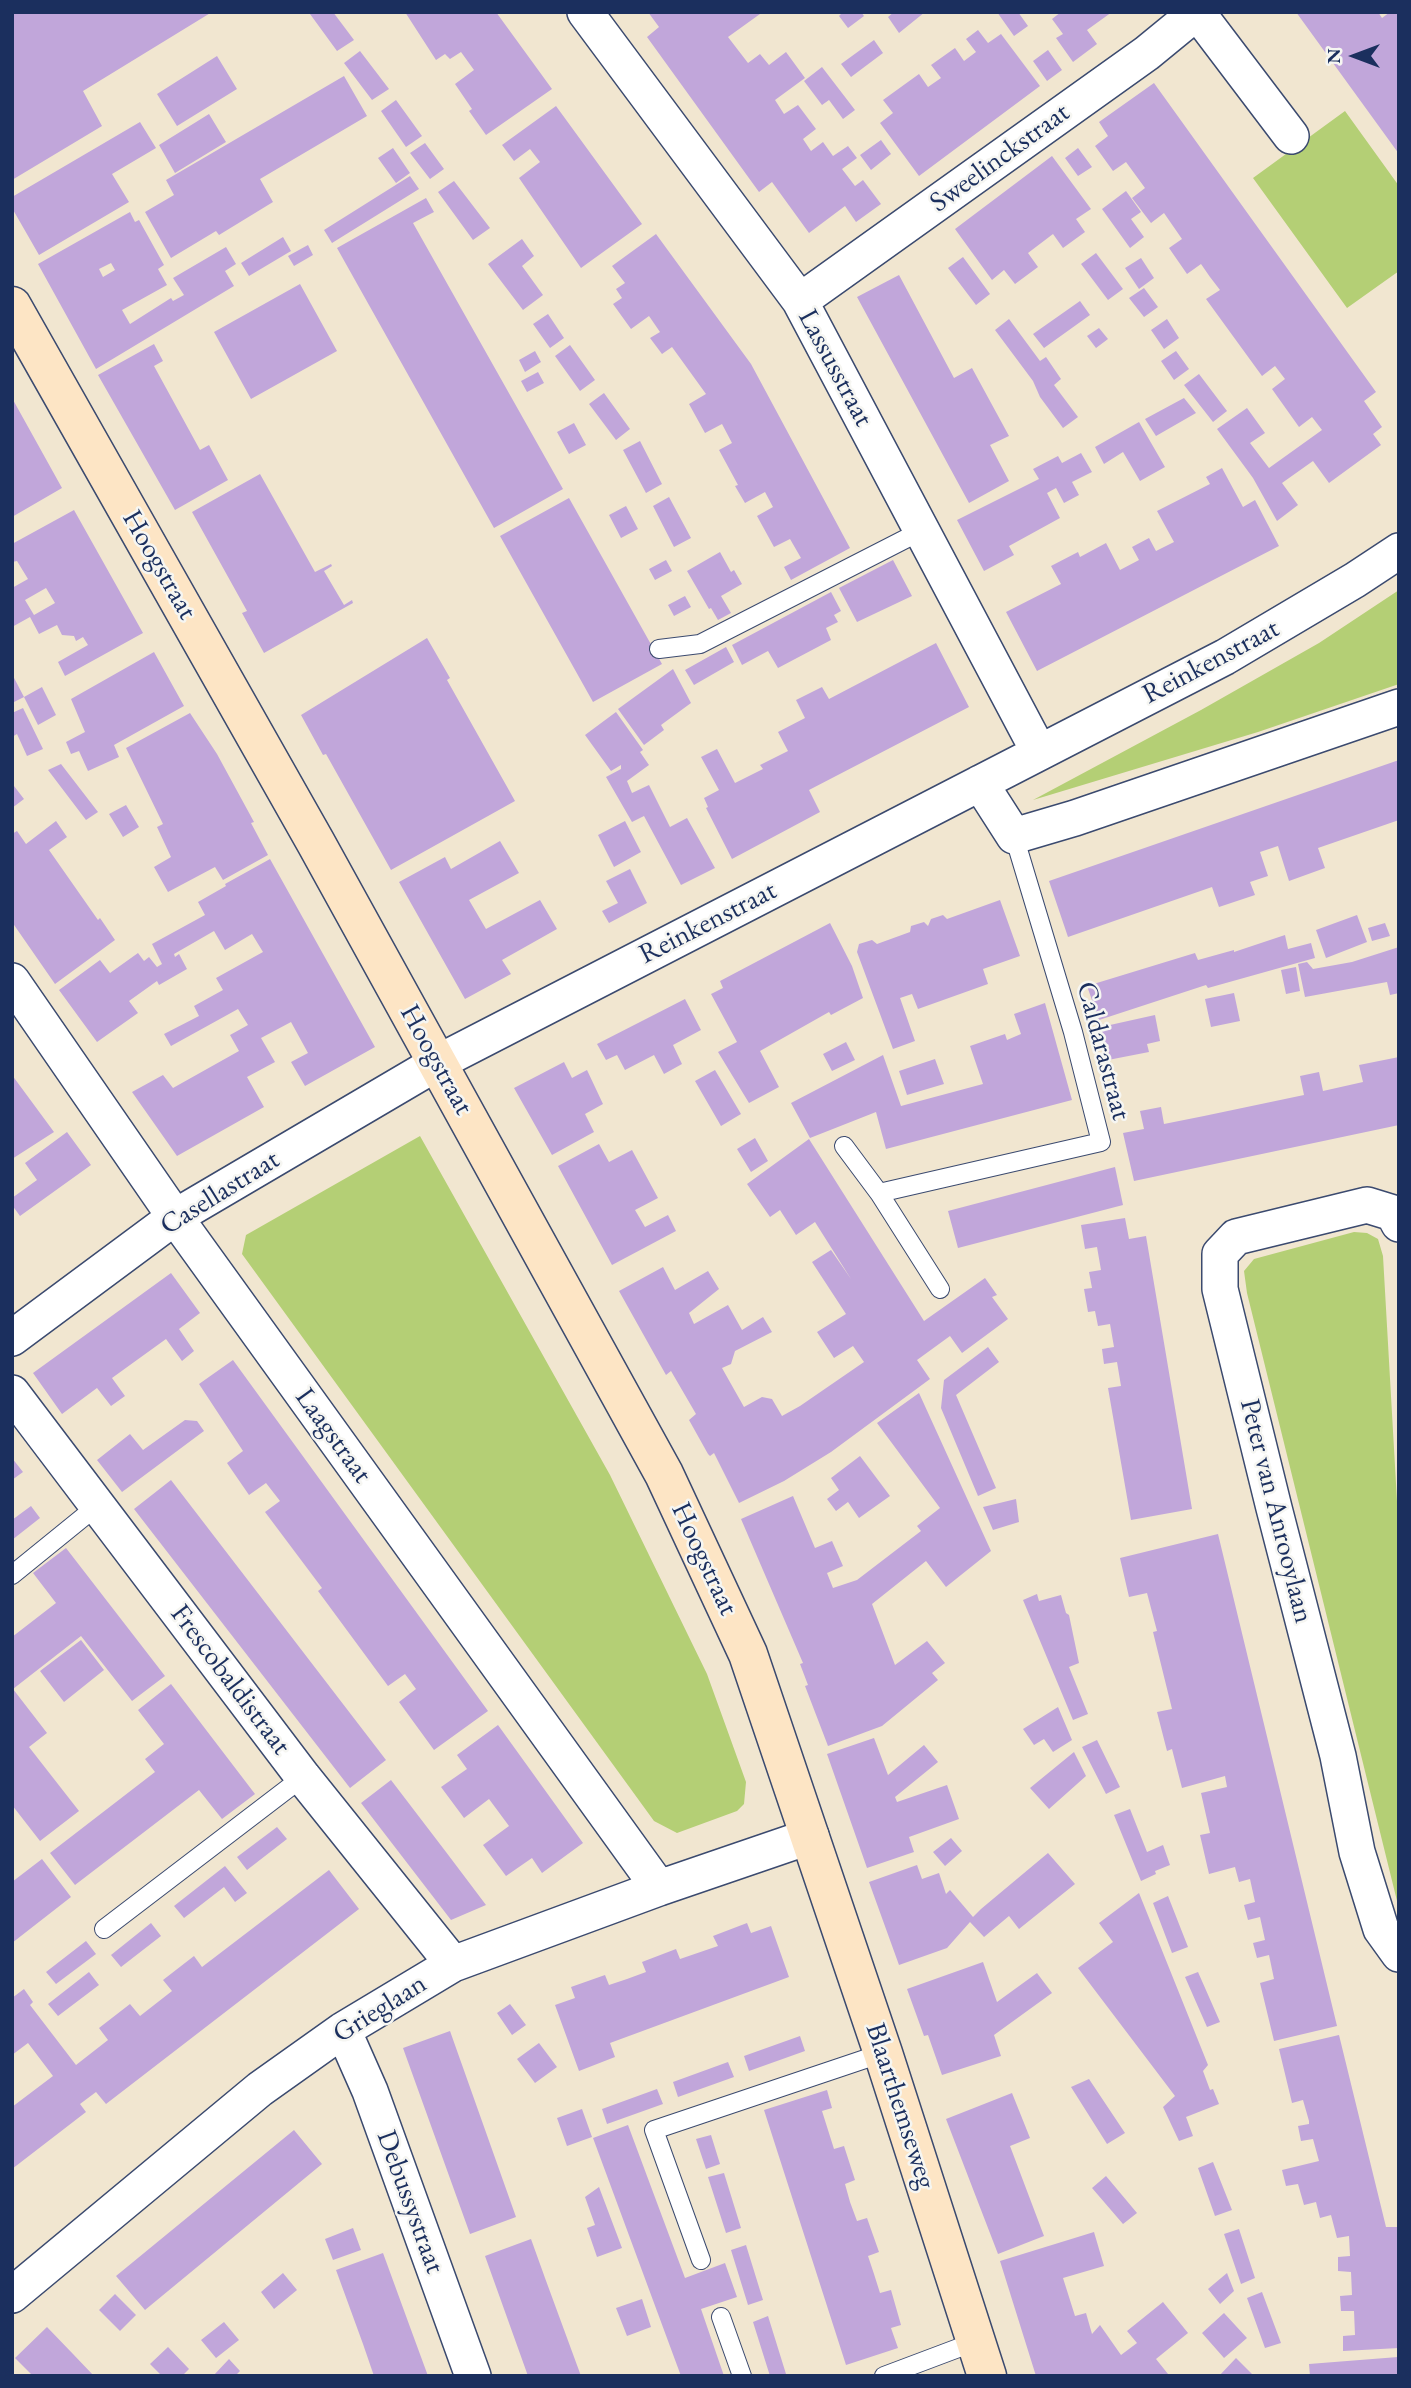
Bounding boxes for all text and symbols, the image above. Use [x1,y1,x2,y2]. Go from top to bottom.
north arrow [1320,21,1390,91]
text: N [1321,48,1346,64]
street label: Sweelinckstraat [924,96,1076,220]
street label: Lassusstraat [790,304,880,432]
street label: Hoogstraat [114,504,204,626]
street label: Reinkenstraat [1137,612,1285,712]
street label: Reinkenstraat [634,874,782,972]
street label: Caldarastraat [1068,978,1138,1124]
street label: Hoogstraat [392,999,480,1121]
street label: Casellastraat [154,1143,286,1243]
street label: Laagstraat [287,1382,379,1490]
street label: Peter van Anrooylaan [1232,1396,1320,1626]
street label: Hoogstraat [663,1497,745,1621]
street label: Frescobaldistraat [163,1598,297,1762]
street label: Grieglaan [327,1967,433,2051]
street label: Blaarthemseweg [857,2019,943,2193]
street label: Debussystraat [369,2126,451,2278]

